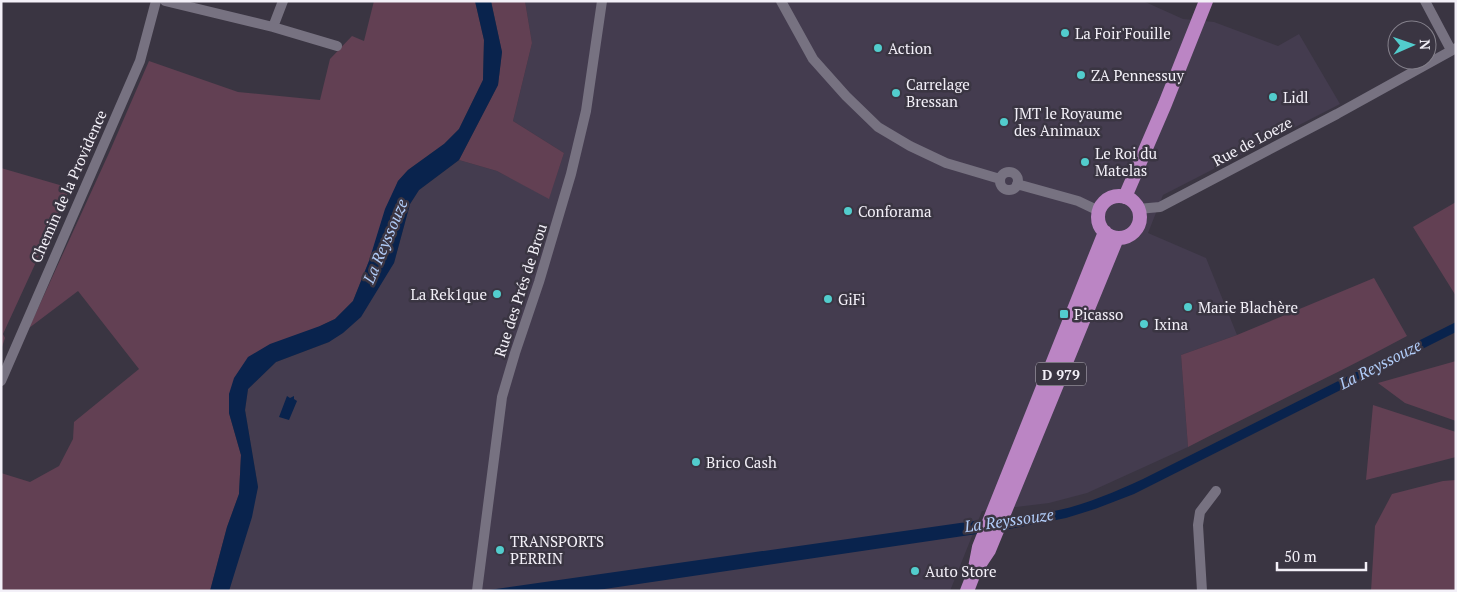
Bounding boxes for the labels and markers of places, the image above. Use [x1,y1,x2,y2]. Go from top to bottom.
place label: La Foir'Fouille [1075,23,1171,43]
marker: La Foir'Fouille [1059,27,1071,39]
place label: Action [888,38,932,58]
marker: Action [872,42,884,54]
place label: ZA Pennessuy [1091,65,1184,85]
marker: ZA Pennessuy [1075,69,1087,81]
place label: Carrelage Bressan [906,74,970,111]
marker: Carrelage Bressan [890,87,902,99]
place label: Lidl [1283,87,1309,107]
marker: Lidl [1267,91,1279,103]
place label: JMT le Royaume des Animaux [1014,103,1122,140]
marker: JMT le Royaume des Animaux [998,116,1010,128]
place label: Le Roi du Matelas [1095,143,1157,180]
marker: Le Roi du Matelas [1079,156,1091,168]
place label: Conforama [858,201,932,221]
marker: Conforama [842,205,854,217]
place label: La Rek1que [411,284,487,304]
marker: La Rek1que [491,288,503,300]
place label: GiFi [838,289,866,309]
marker: GiFi [822,293,834,305]
place label: Marie Blachère [1198,297,1298,317]
marker: Marie Blachère [1182,301,1194,313]
place label: Picasso [1074,304,1123,324]
marker: Picasso [1058,308,1070,320]
place label: Ixina [1154,314,1188,334]
marker: Ixina [1138,318,1150,330]
place label: Brico Cash [706,452,777,472]
marker: Brico Cash [690,456,702,468]
place label: TRANSPORTS PERRIN [510,531,604,568]
marker: TRANSPORTS PERRIN [494,544,506,556]
place label: Auto Store [925,561,997,581]
marker: Auto Store [909,565,921,577]

